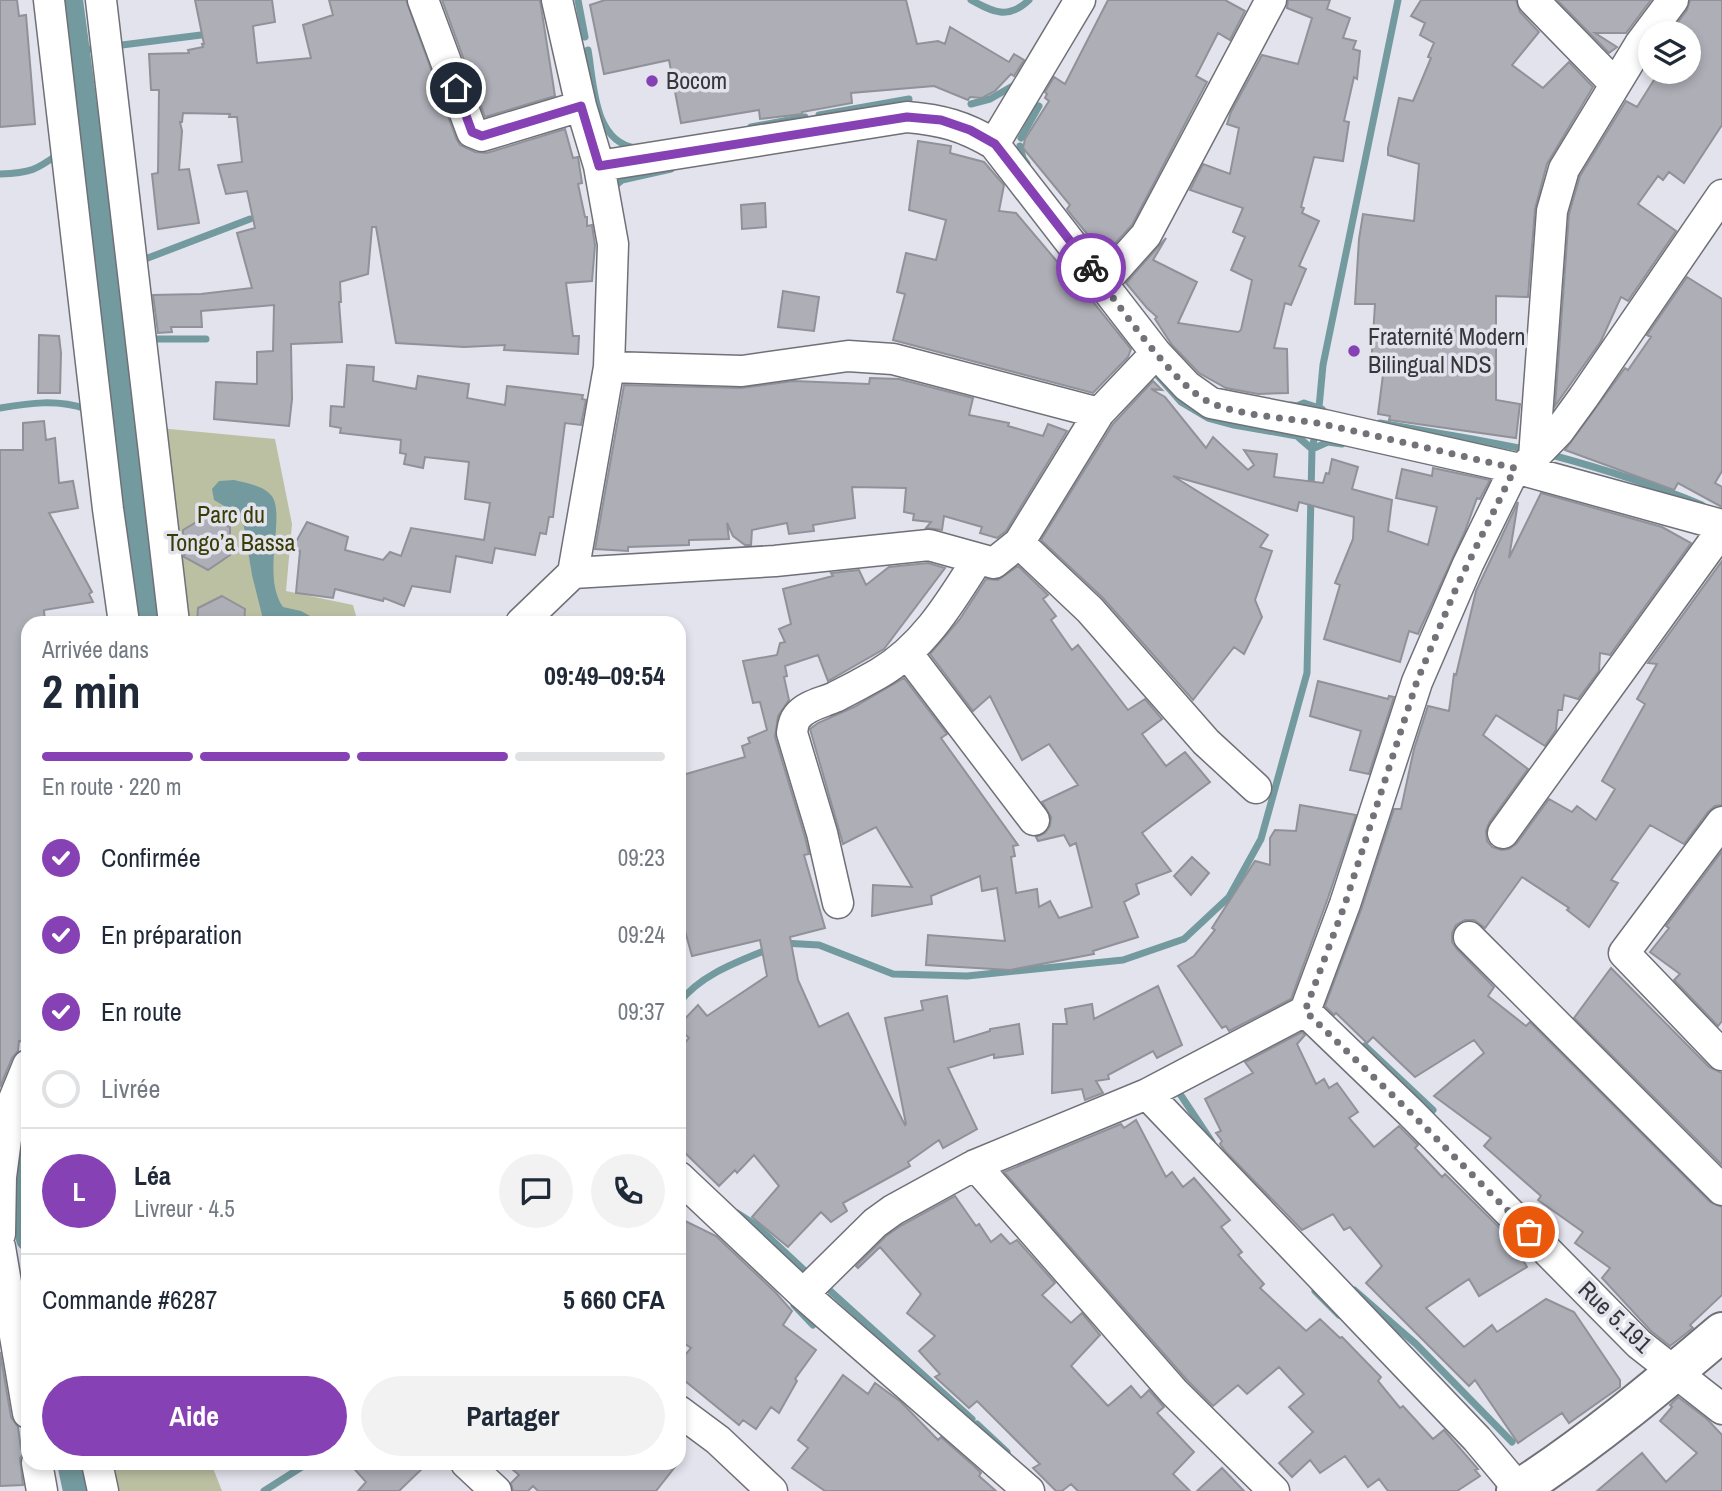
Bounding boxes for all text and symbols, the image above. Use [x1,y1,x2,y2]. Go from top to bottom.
map controls [1638,21,1701,84]
button: layers [1638,21,1701,84]
pin [426,58,486,118]
place label: Bocom [666,64,727,96]
icon: home [437,69,475,107]
marker: Bocom [644,73,660,89]
courier [1056,233,1126,303]
icon: bike [1072,249,1110,287]
place label: Fraternité Modern Bilingual NDS [1368,320,1526,380]
marker: Fraternité Modern Bilingual NDS [1346,343,1362,359]
park label: Parc du Tongo’a Bassa [166,498,296,558]
text: Arrivée dans [42,634,149,665]
text: 09:49–09:54 [544,658,665,693]
text: 2 min [42,660,141,722]
text: En route · 220 m [42,771,181,802]
icon: check [42,839,80,877]
text: Confirmée [101,840,201,875]
text: 09:23 [618,842,665,873]
icon: check [42,916,80,954]
text: En préparation [101,917,242,952]
text: 09:24 [618,919,665,950]
icon: check [42,993,80,1031]
text: En route [101,994,182,1029]
text: 09:37 [618,996,665,1027]
text: Livrée [101,1071,160,1106]
button: chat [499,1154,573,1228]
button: phone [591,1154,665,1228]
text: Léa [134,1158,171,1193]
text: L [72,1174,86,1209]
text: Livreur · 4.5 [134,1193,235,1224]
pin [1499,1202,1559,1262]
icon: bag [1510,1213,1548,1251]
street label: Rue 5.191 [1572,1273,1660,1359]
text: Commande #6287 [42,1282,217,1317]
text: 5 660 CFA [563,1282,665,1317]
button: Aide [42,1376,347,1456]
button: Partager [361,1376,665,1456]

